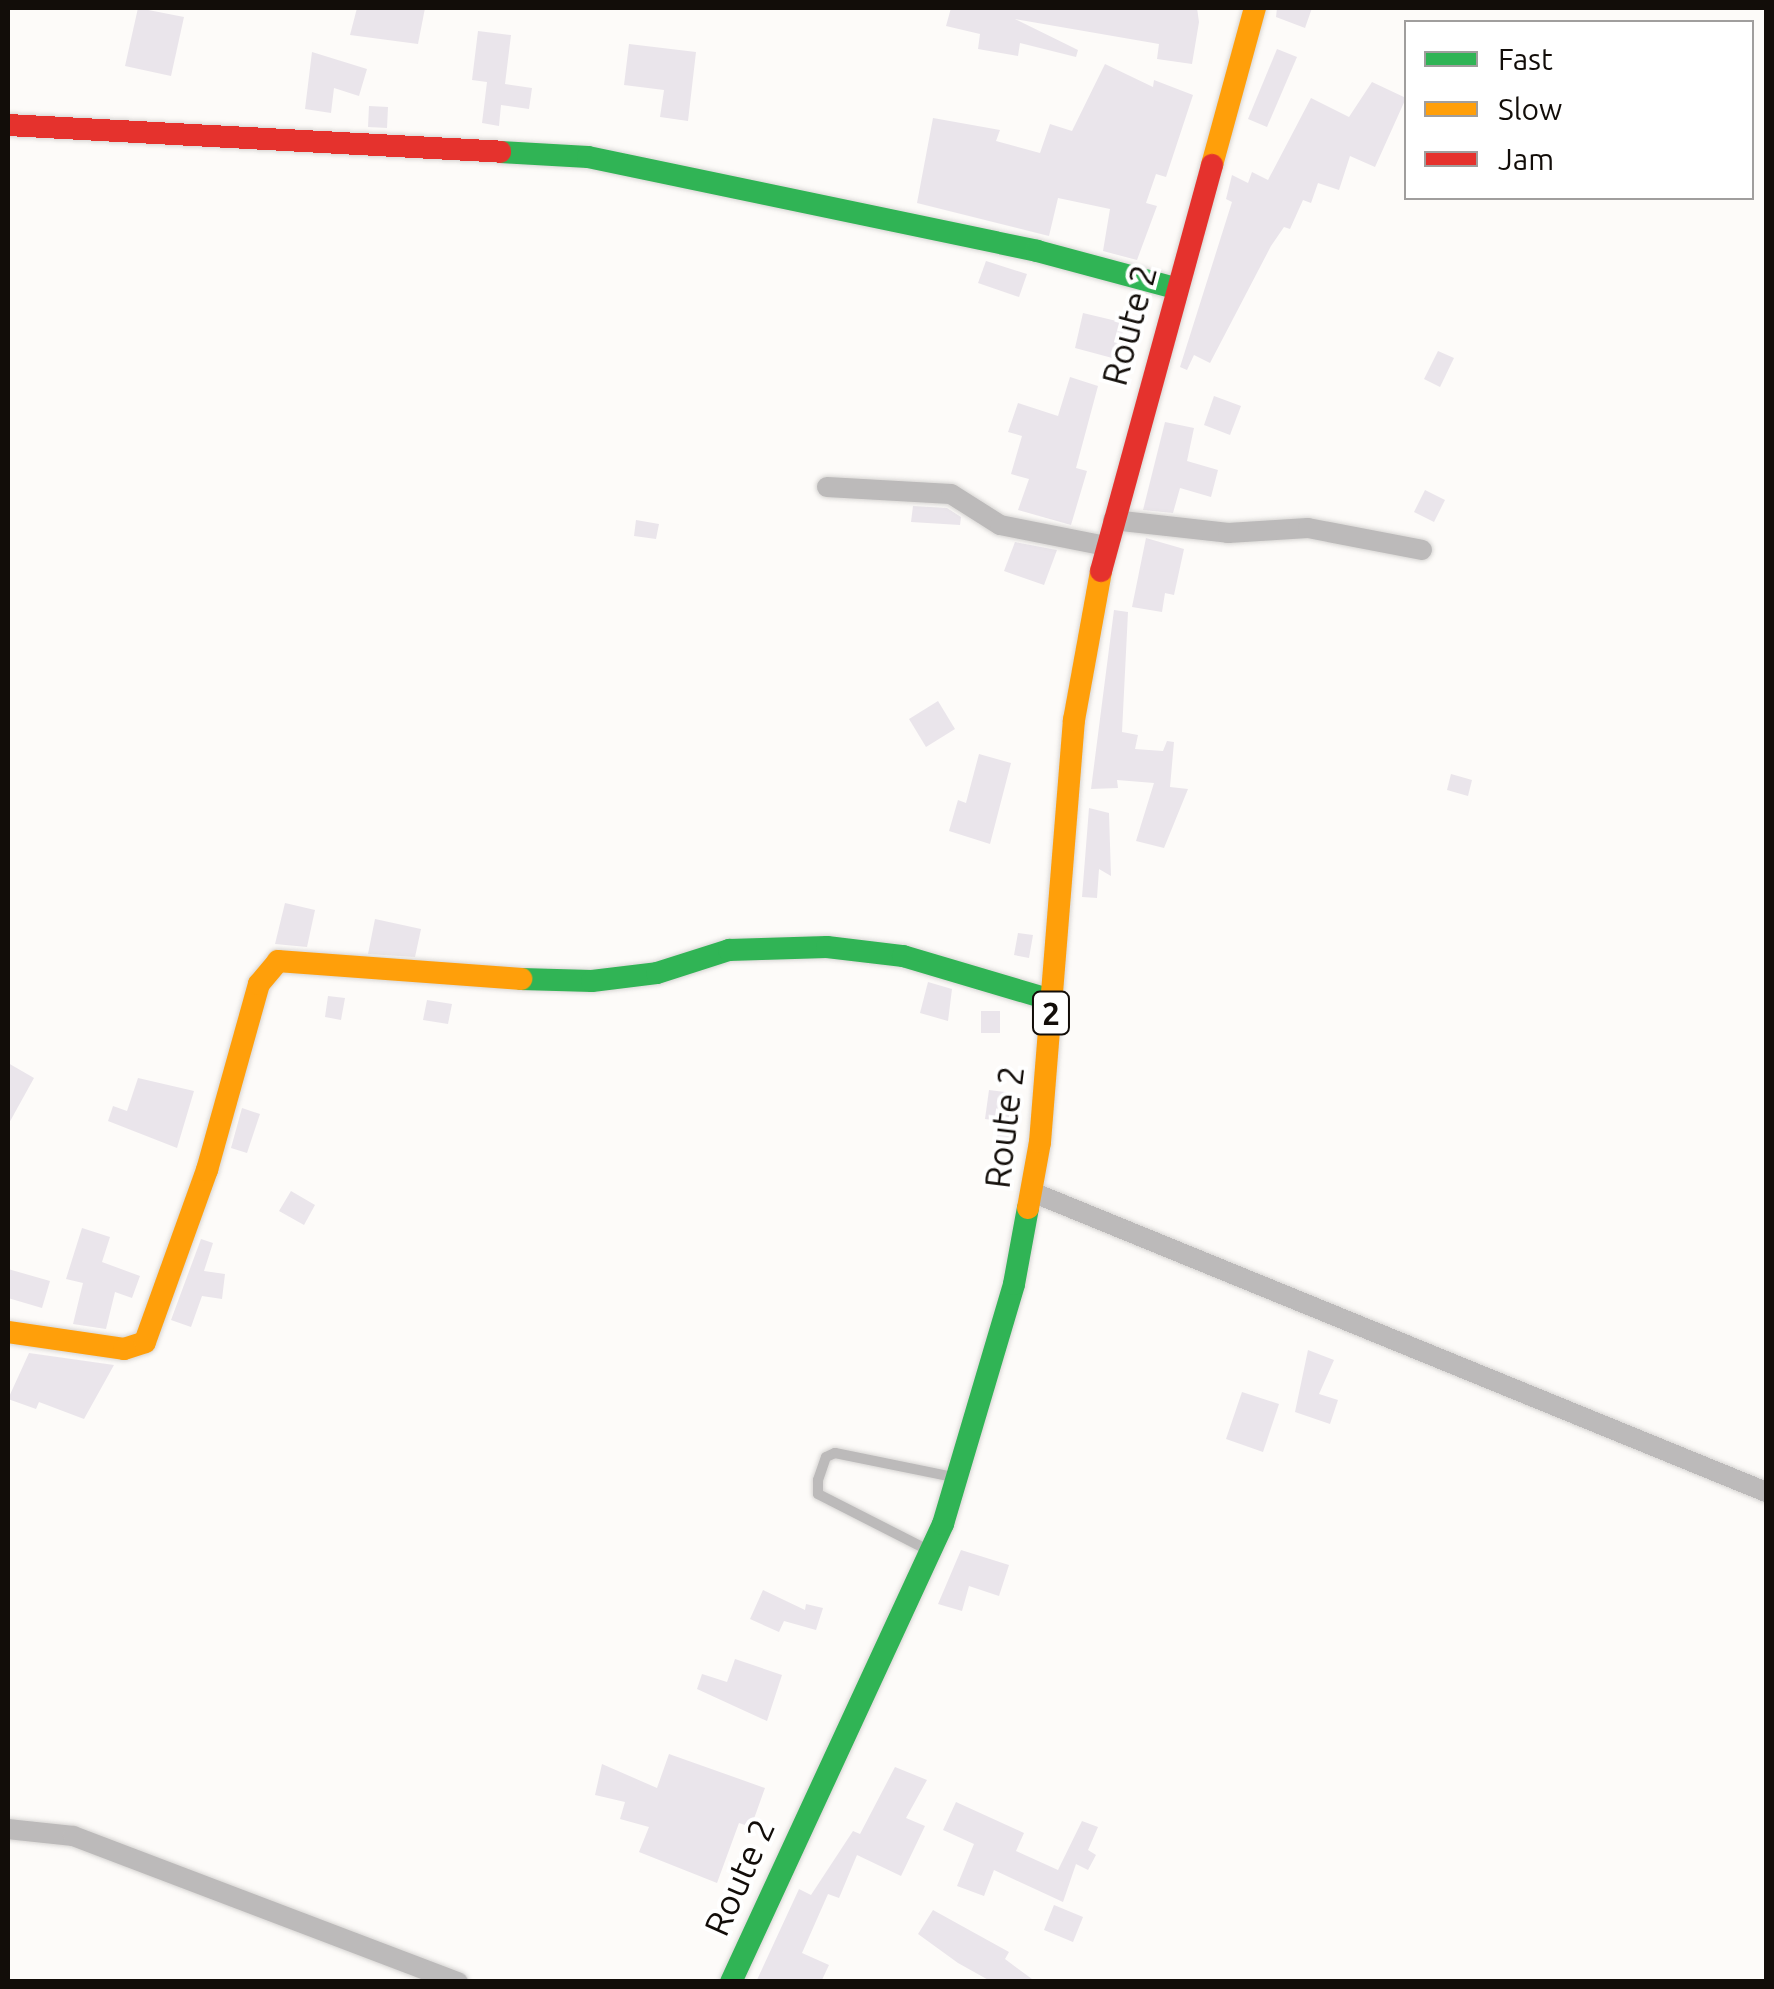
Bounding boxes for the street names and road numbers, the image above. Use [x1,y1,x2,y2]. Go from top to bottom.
street label: Route 2 [1093,260,1165,390]
road number: 2 [1031,986,1071,1040]
street label: Route 2 [976,1063,1032,1191]
street label: Route 2 [695,1812,783,1942]

